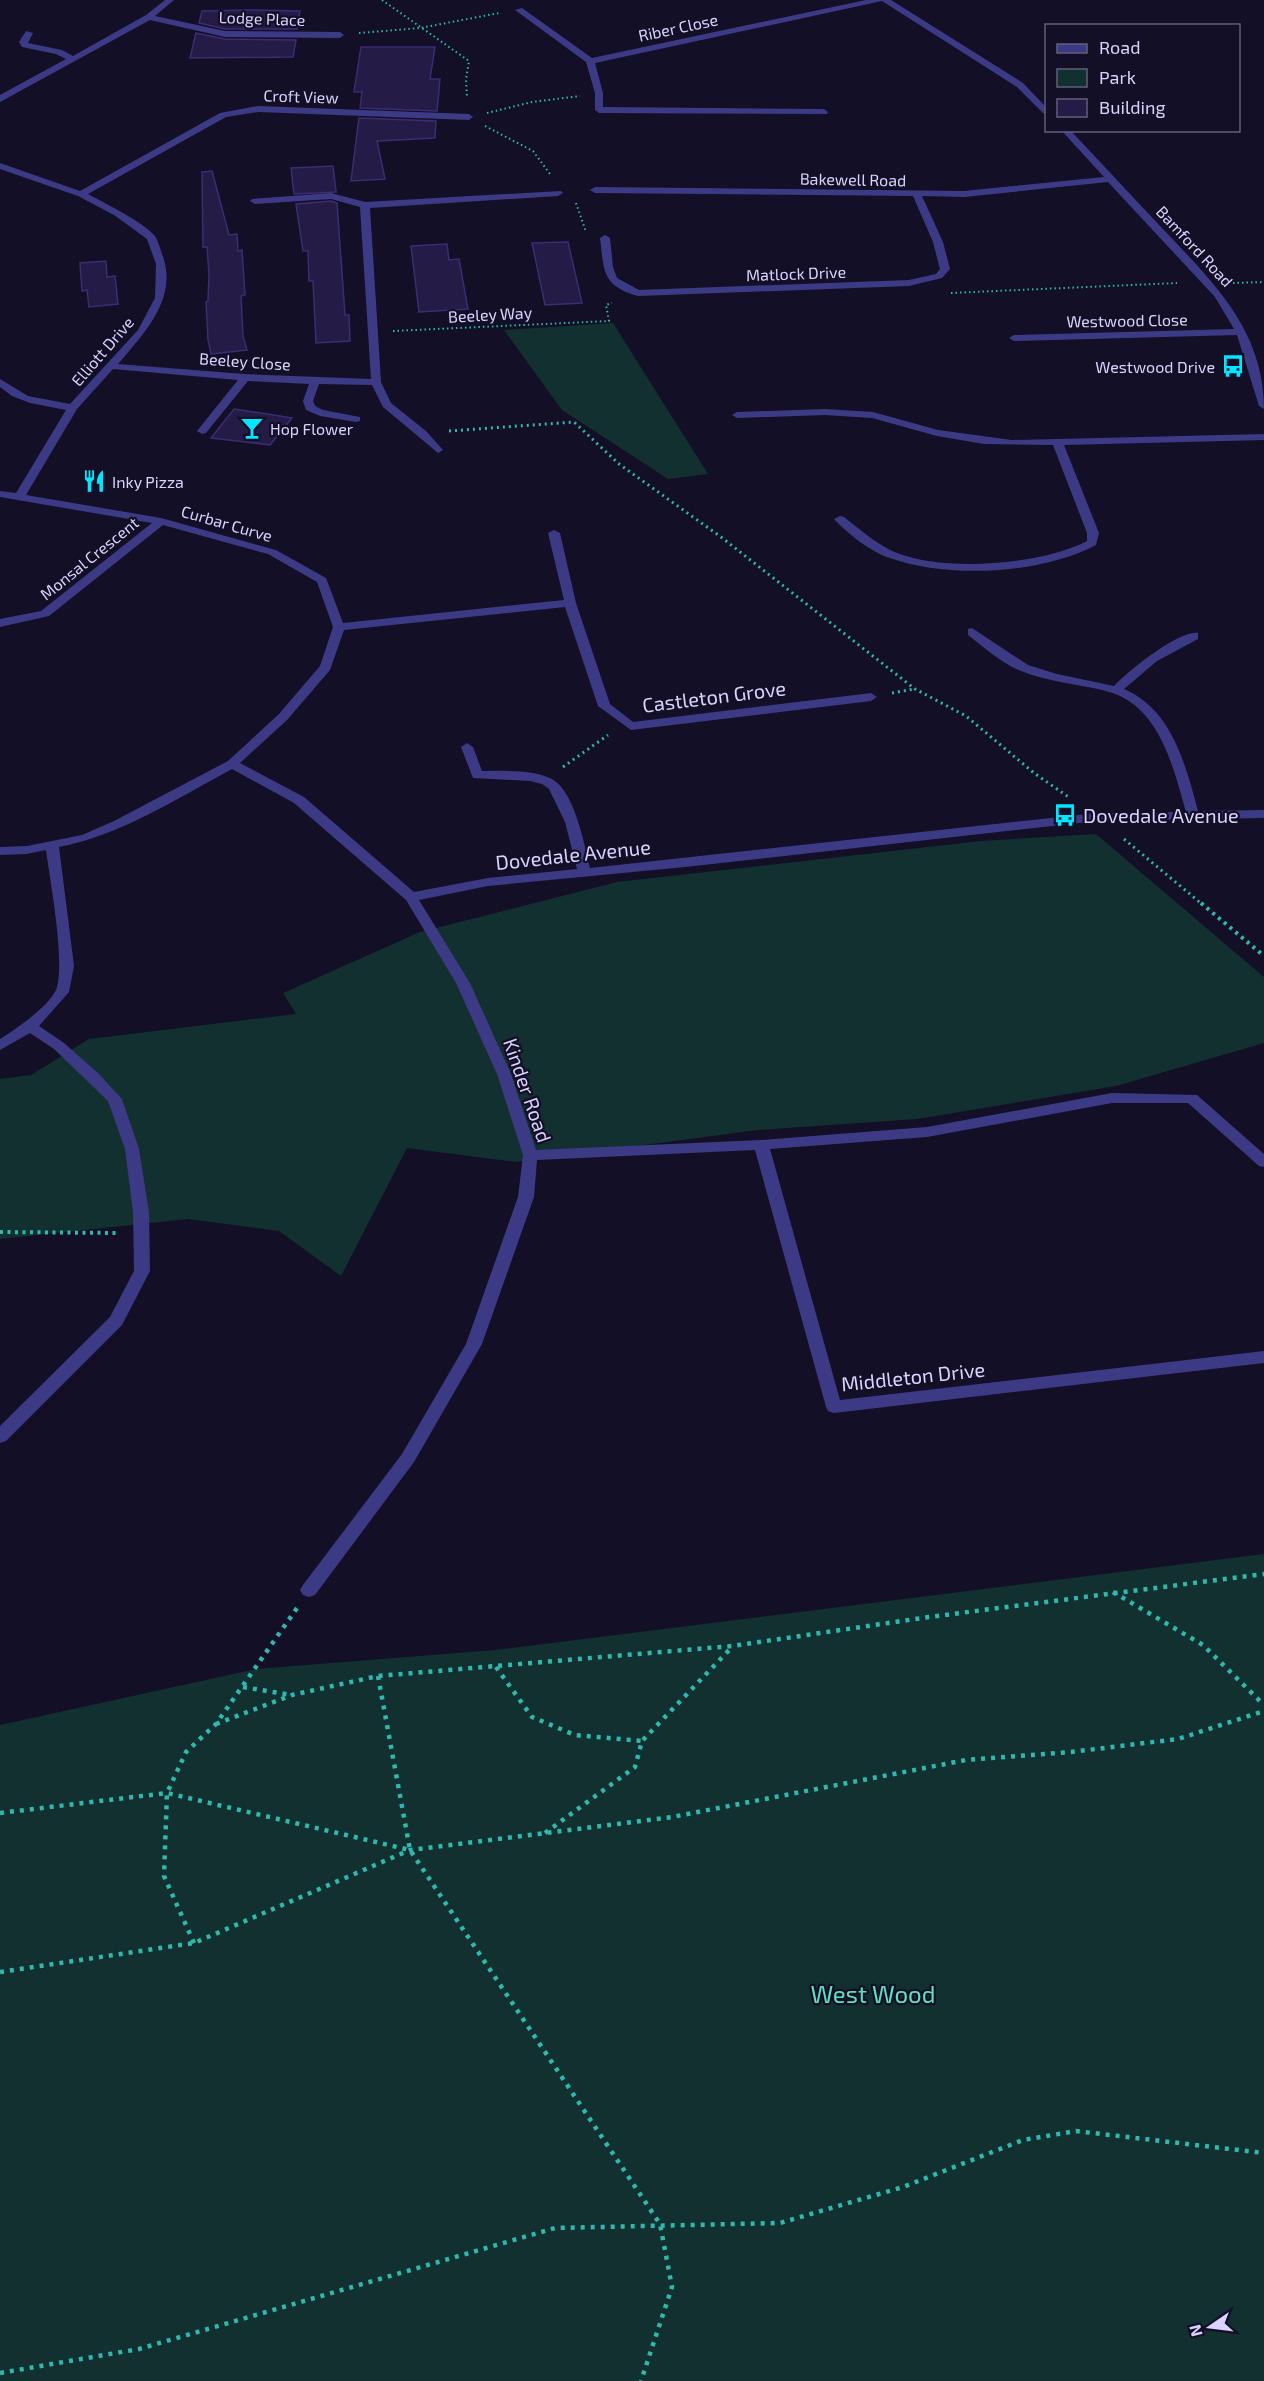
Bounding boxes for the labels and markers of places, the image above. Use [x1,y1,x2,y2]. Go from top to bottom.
bus stop icon: Westwood Drive [1220,353,1246,379]
place label: Westwood Drive [1095,357,1215,376]
bar icon: Hop Flower [239,415,265,441]
place label: Hop Flower [270,419,354,438]
restaurant icon: Inky Pizza [81,468,107,494]
place label: Inky Pizza [112,472,184,491]
bus stop icon: Dovedale Avenue [1052,802,1078,828]
place label: Dovedale Avenue [1083,803,1239,827]

